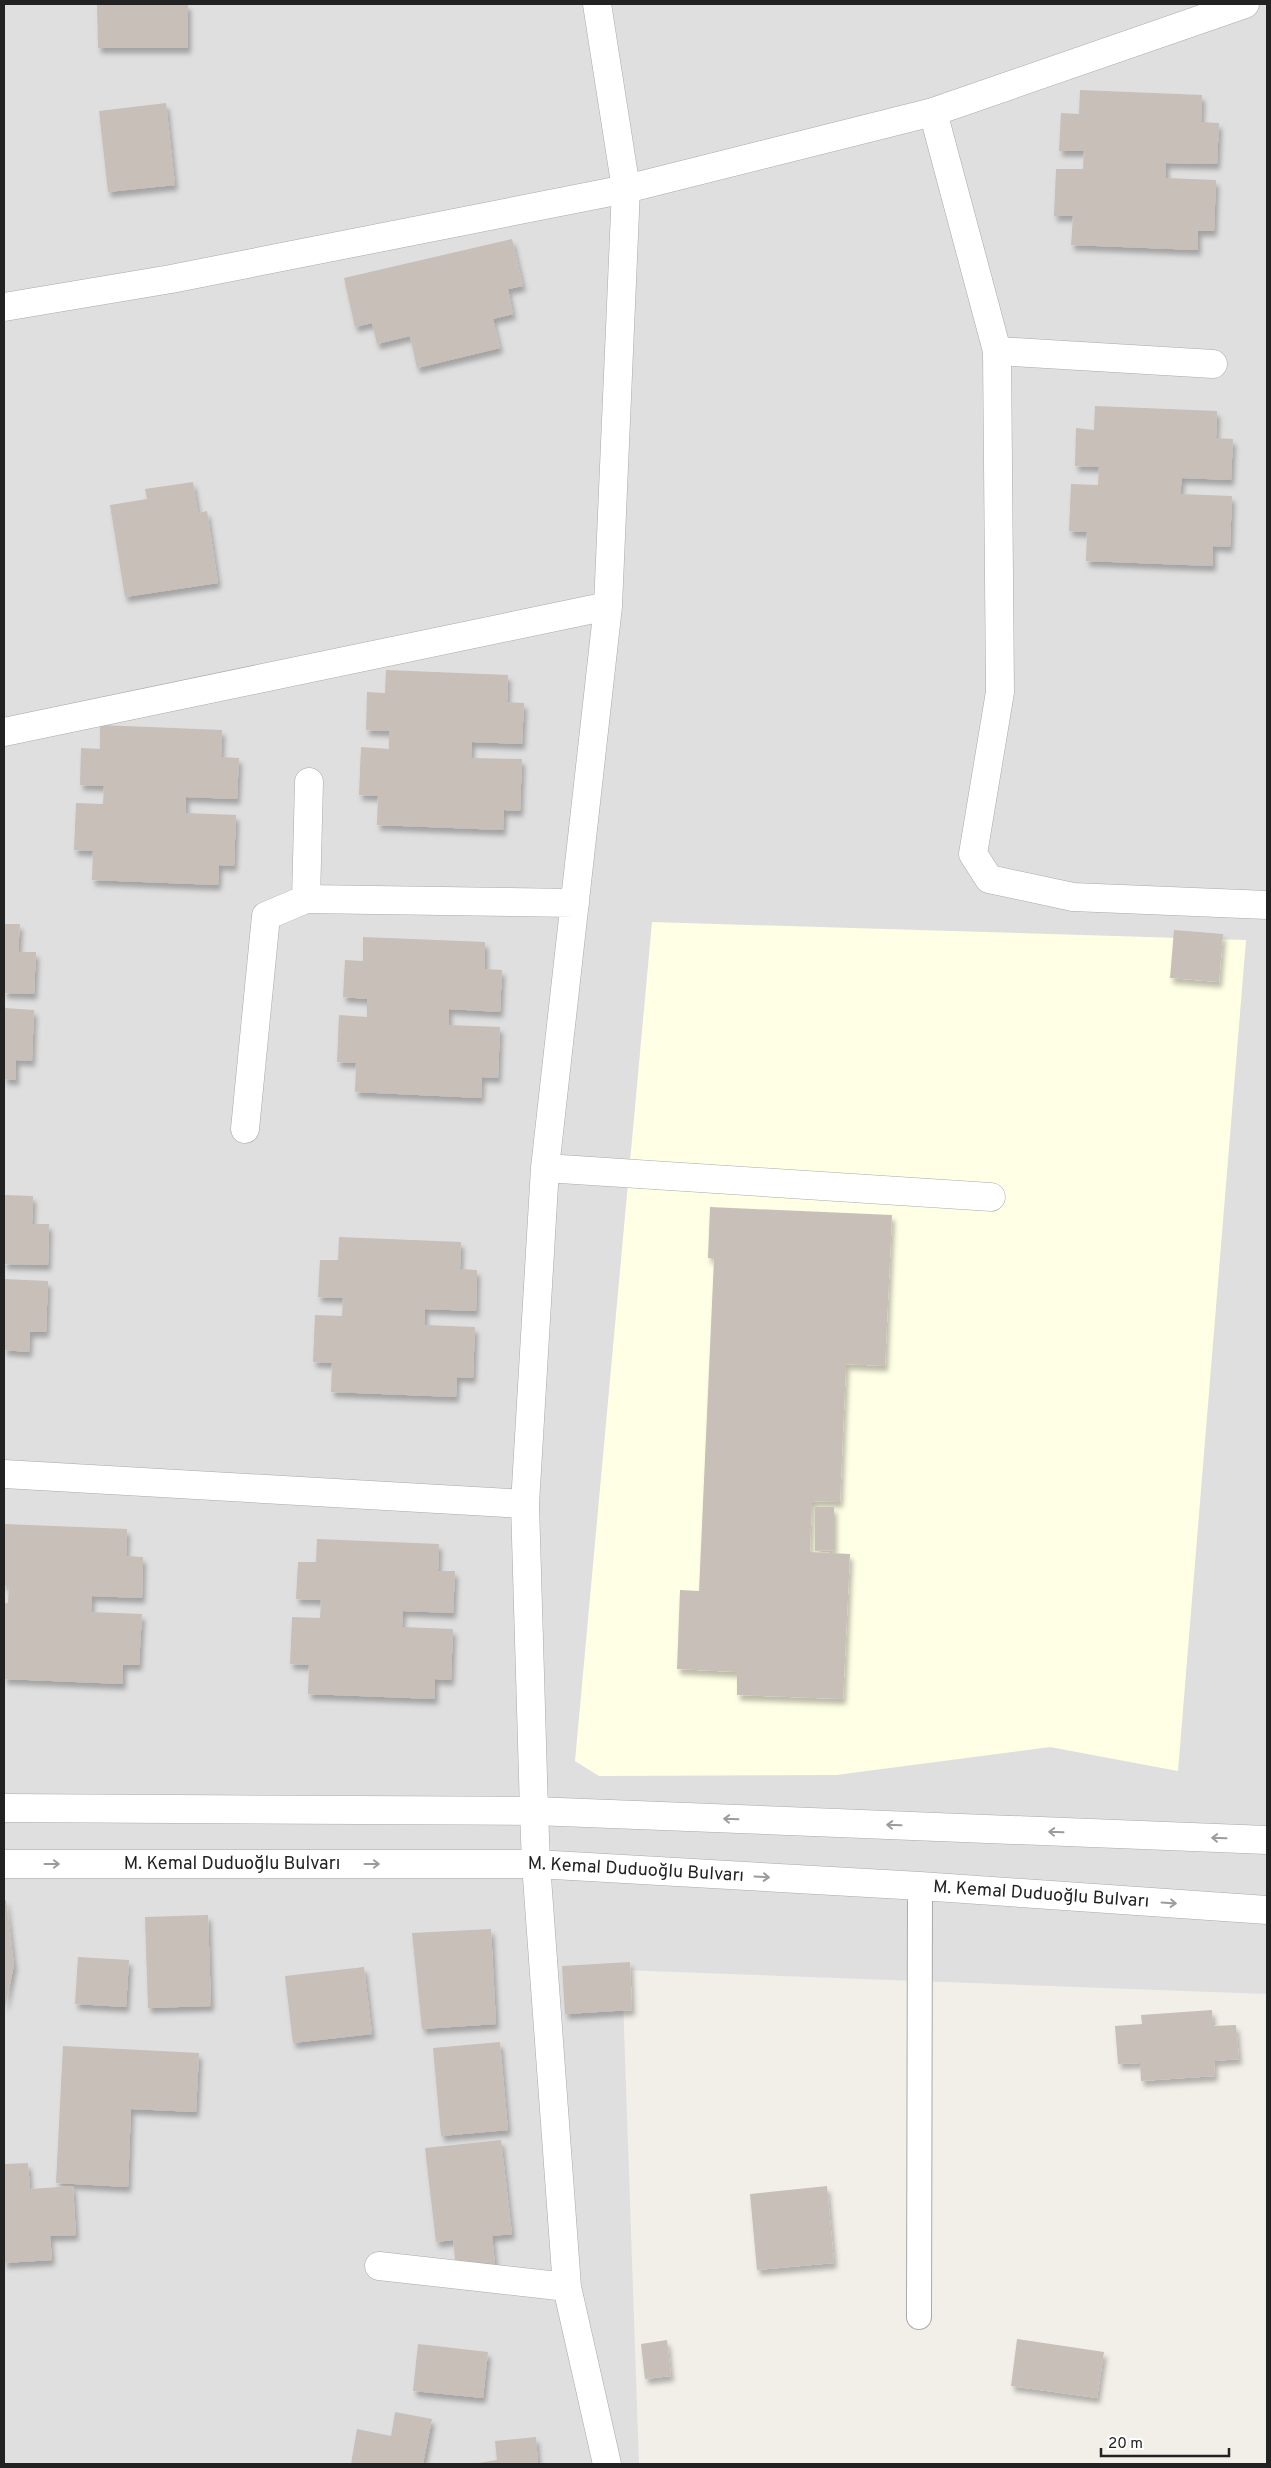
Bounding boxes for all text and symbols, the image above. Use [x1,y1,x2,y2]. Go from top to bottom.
one-way arrow [724,1814,740,1823]
one-way arrow [886,1820,902,1830]
one-way arrow [1048,1827,1064,1836]
one-way arrow [1211,1833,1227,1843]
street label: M. Kemal Duduoğlu Bulvarı [124,1853,340,1876]
street label: M. Kemal Duduoğlu Bulvarı [528,1853,745,1887]
one-way arrow [44,1859,60,1869]
one-way arrow [364,1859,380,1869]
one-way arrow [754,1872,770,1881]
street label: M. Kemal Duduoğlu Bulvarı [932,1875,1150,1913]
one-way arrow [1161,1898,1177,1907]
scale bar [1101,2426,1228,2458]
text: 20 m [1108,2435,1143,2454]

